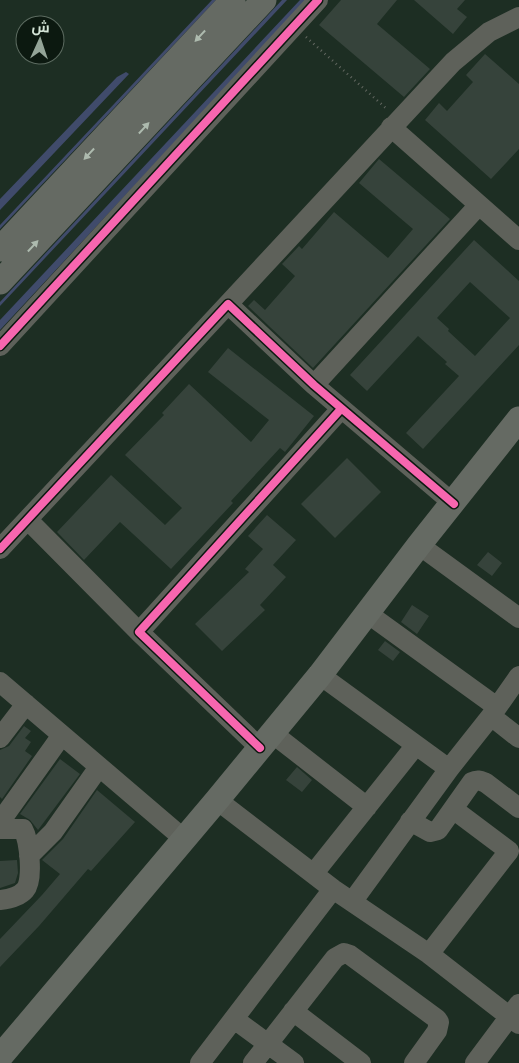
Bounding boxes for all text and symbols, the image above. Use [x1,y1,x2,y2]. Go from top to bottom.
north arrow [15,15,65,65]
text: ش [31,18,50,36]
one-way arrow [194,29,206,41]
one-way arrow [138,122,150,134]
one-way arrow [83,148,95,160]
one-way arrow [27,241,39,253]

